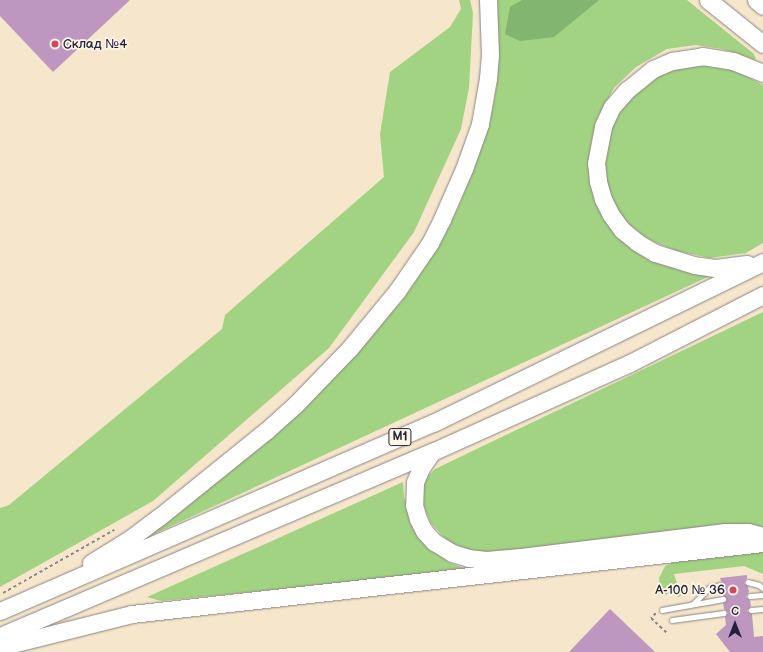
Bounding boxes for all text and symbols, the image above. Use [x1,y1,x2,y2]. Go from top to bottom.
place label: Склад №4 [63,36,127,52]
marker: Склад №4 [50,39,60,49]
road number: М1 [388,427,412,447]
place label: А-100 № 36 [655,582,725,598]
marker: А-100 № 36 [728,585,738,595]
north arrow [715,604,755,644]
text: С [731,605,739,618]

